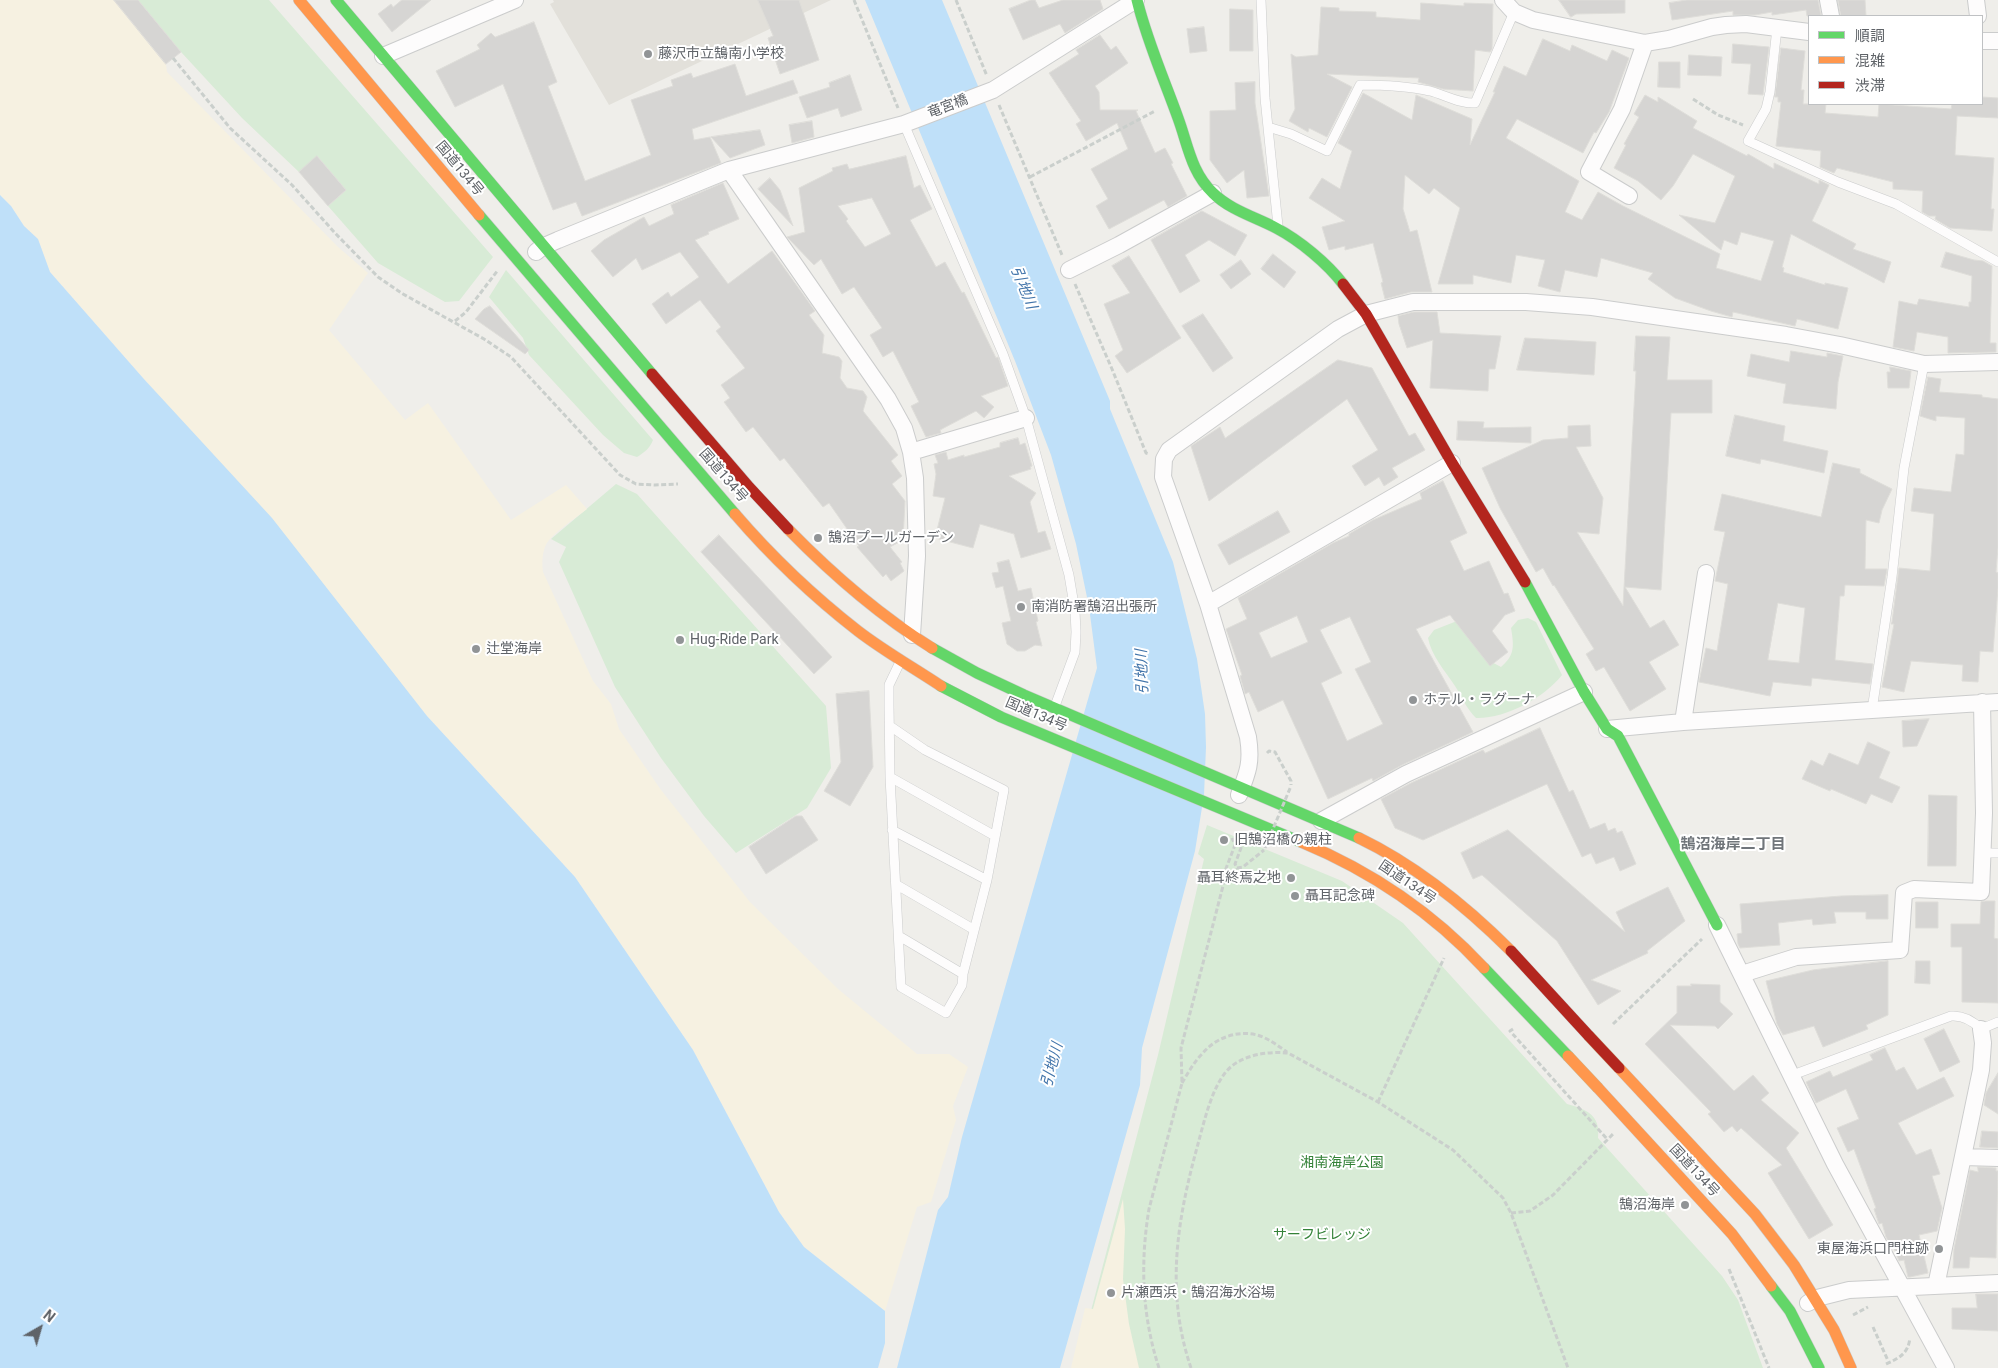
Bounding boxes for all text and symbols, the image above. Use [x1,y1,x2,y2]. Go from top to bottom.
legend [1808,15,1983,105]
text: 順調 [1855,27,1885,45]
place label: 藤沢市立鵠南小学校 [658,46,784,62]
marker: 藤沢市立鵠南小学校 [642,48,654,60]
text: 混雑 [1855,52,1885,70]
text: 渋滞 [1855,77,1885,95]
street label: 竜宮橋 [925,92,971,122]
street label: 国道134号 [431,138,487,200]
water label: 引地川 [1006,264,1040,312]
street label: 国道134号 [695,446,751,506]
place label: 鵠沼プールガーデン [828,530,954,546]
marker: 鵠沼プールガーデン [812,532,824,544]
place label: 南消防署鵠沼出張所 [1031,599,1157,615]
marker: 南消防署鵠沼出張所 [1015,601,1027,613]
place label: Hug-Ride Park [690,632,778,648]
marker: Hug-Ride Park [674,634,686,646]
place label: 辻堂海岸 [486,641,542,657]
marker: 辻堂海岸 [470,643,482,655]
water label: 引地川 [1133,649,1153,695]
place label: ホテル・ラグーナ [1423,692,1535,708]
street label: 国道134号 [1003,694,1069,736]
marker: ホテル・ラグーナ [1407,694,1419,706]
place label: 旧鵠沼橋の親柱 [1234,832,1332,848]
marker: 旧鵠沼橋の親柱 [1218,834,1230,846]
district label: 鵠沼海岸二丁目 [1681,836,1785,854]
street label: 国道134号 [1375,858,1439,908]
place label: 聶耳終焉之地 [1197,870,1281,886]
marker: 聶耳終焉之地 [1285,872,1297,884]
place label: 聶耳記念碑 [1305,888,1375,904]
marker: 聶耳記念碑 [1289,890,1301,902]
water label: 引地川 [1038,1041,1068,1089]
street label: 国道134号 [1665,1141,1723,1201]
park label: 湘南海岸公園 [1300,1155,1384,1171]
place label: 鵠沼海岸 [1619,1197,1675,1213]
marker: 鵠沼海岸 [1679,1199,1691,1211]
park label: サーフビレッジ [1273,1227,1371,1243]
place label: 東屋海浜口門柱跡 [1817,1241,1929,1257]
marker: 東屋海浜口門柱跡 [1933,1243,1945,1255]
place label: 片瀬西浜・鵠沼海水浴場 [1121,1285,1275,1301]
marker: 片瀬西浜・鵠沼海水浴場 [1105,1287,1117,1299]
north arrow [15,1303,65,1353]
text: N [40,1307,58,1326]

